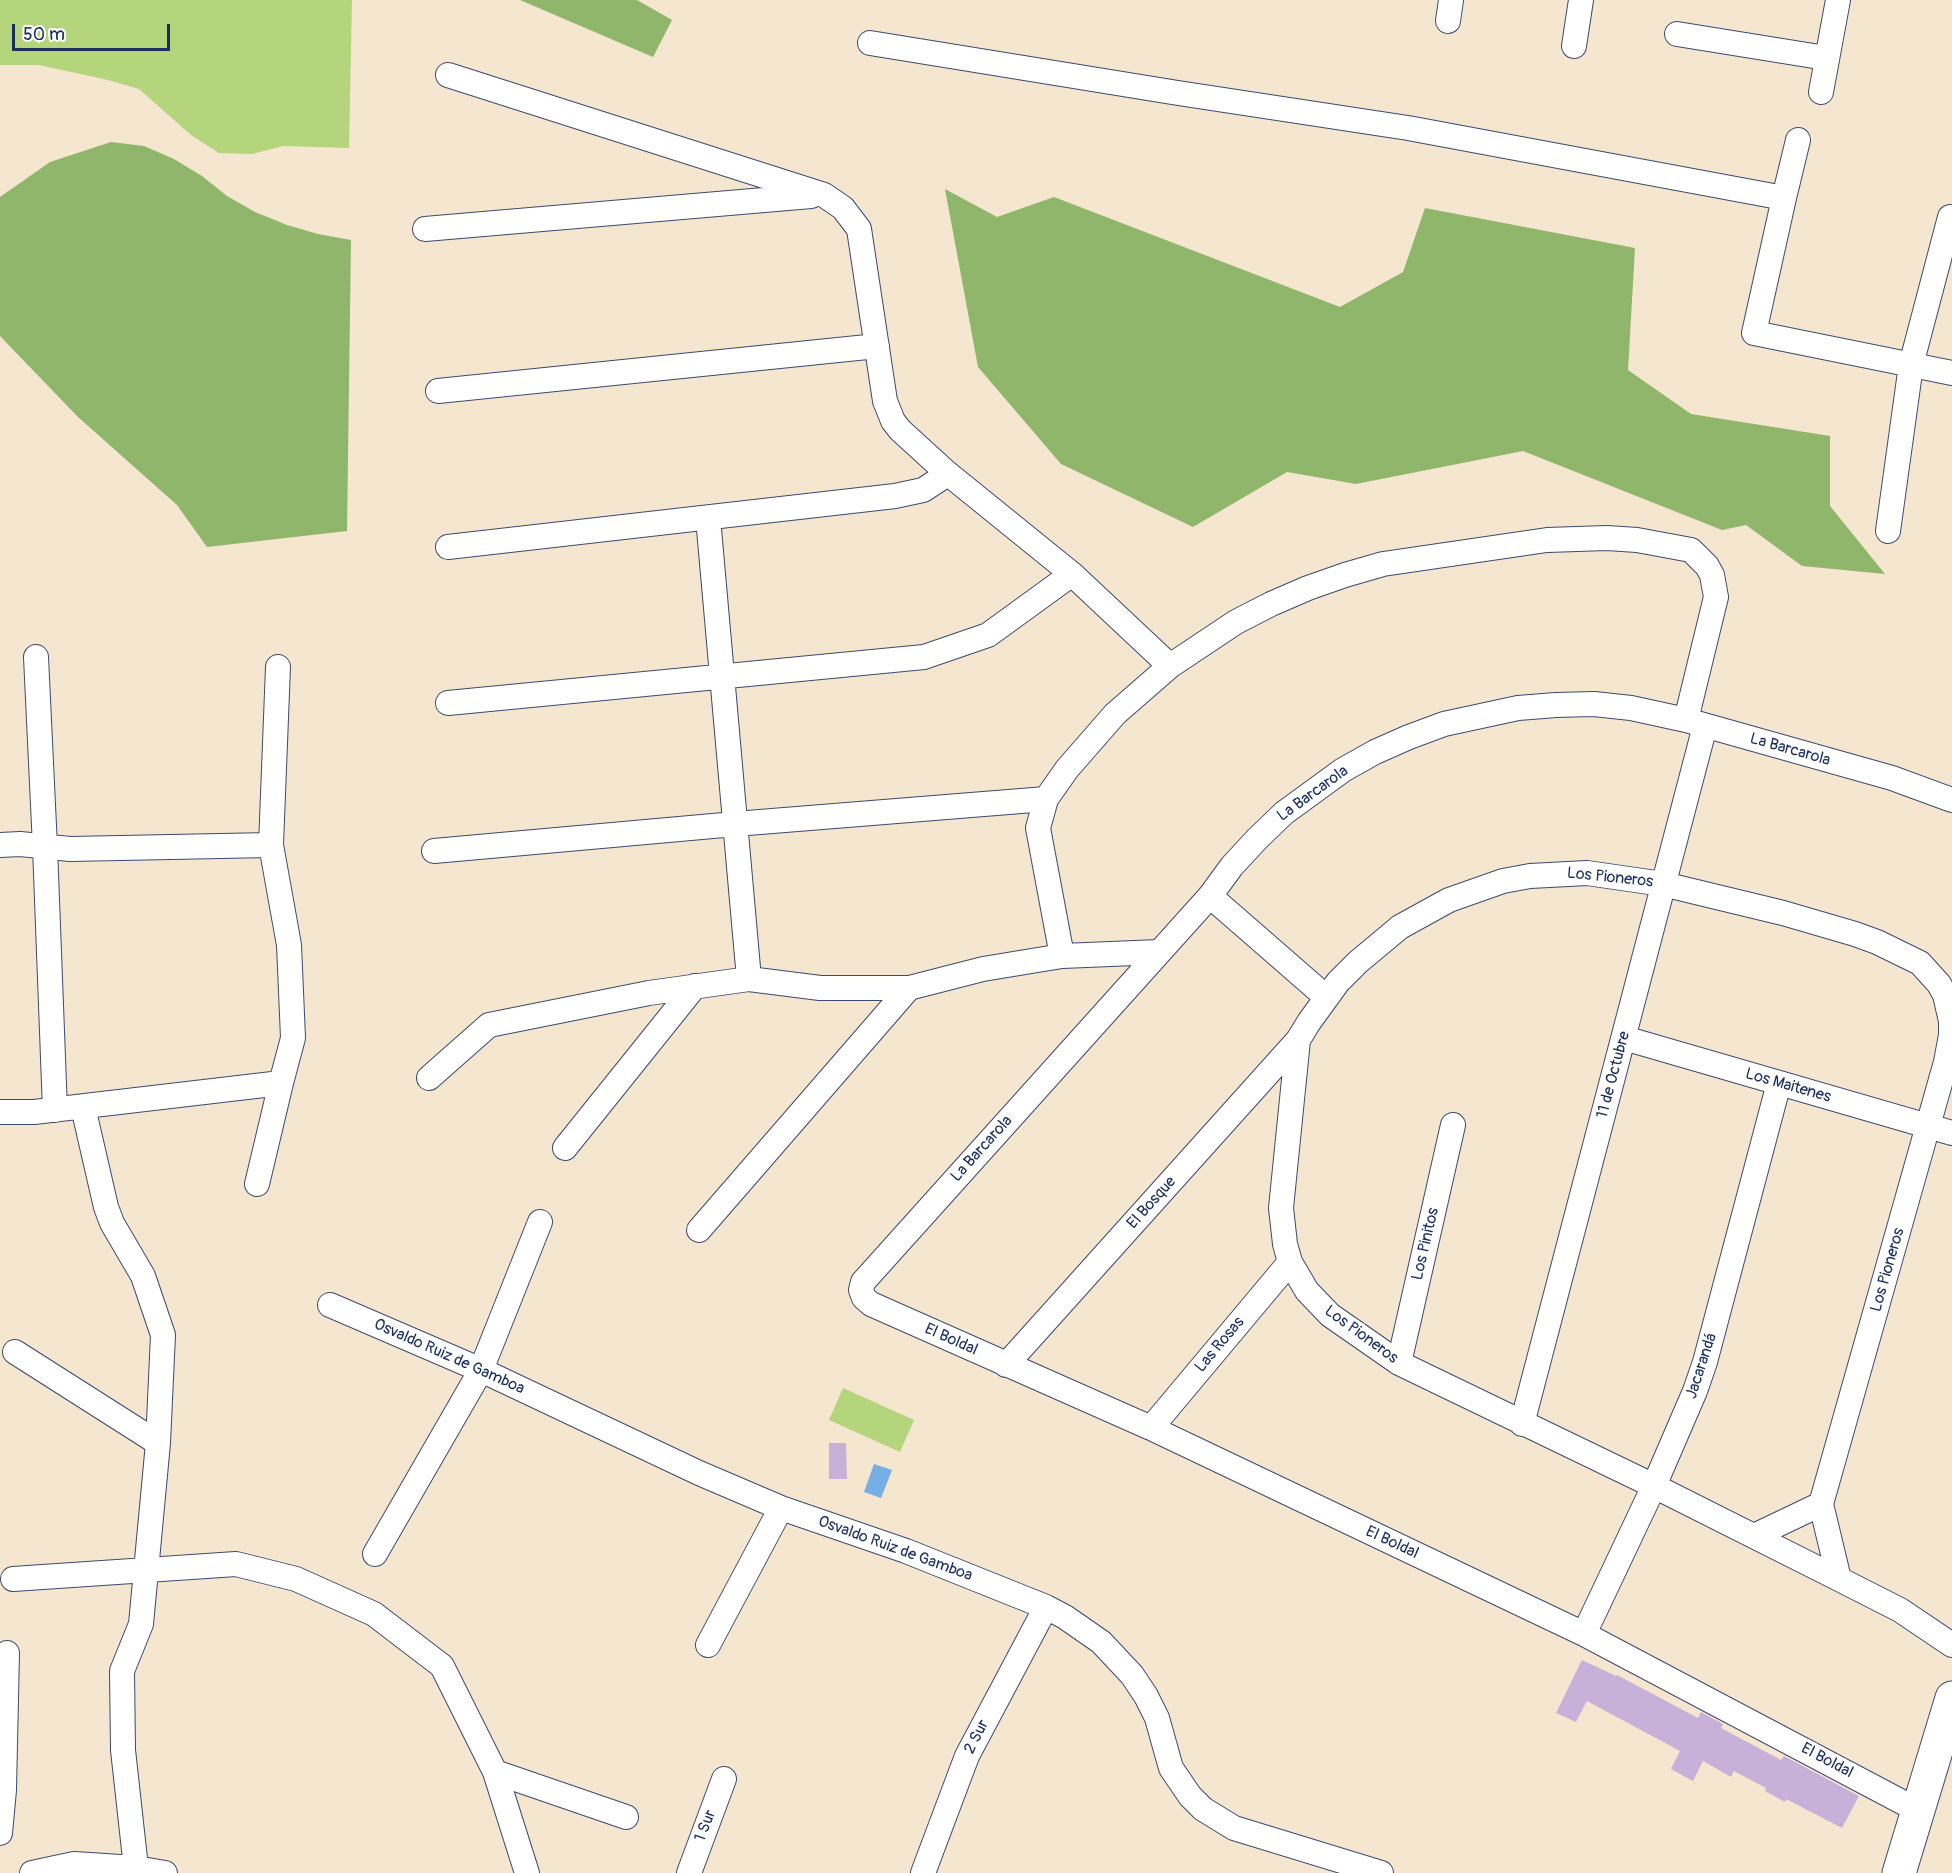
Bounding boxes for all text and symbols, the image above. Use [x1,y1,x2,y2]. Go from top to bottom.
scale bar [15,12,172,50]
text: 50 m [23,23,65,46]
street label: La Barcarola [1747,729,1833,771]
street label: La Barcarola [1274,762,1352,826]
street label: Los Pioneros [1566,864,1654,892]
street label: 11 de Octubre [1593,1029,1635,1121]
street label: Los Maitenes [1743,1065,1833,1107]
street label: La Barcarola [947,1112,1017,1186]
street label: El Bosque [1124,1173,1180,1233]
street label: Los Pinitos [1408,1206,1444,1282]
street label: Los Pioneros [1867,1226,1909,1314]
street label: Los Pioneros [1320,1302,1402,1368]
street label: Las Rosas [1191,1313,1249,1377]
street label: Osvaldo Ruiz de Gamboa [371,1315,527,1399]
street label: El Boldal [921,1320,981,1360]
street label: Jacarandá [1682,1331,1722,1401]
street label: Osvaldo Ruiz de Gamboa [815,1512,975,1586]
street label: El Boldal [1363,1522,1421,1564]
street label: 2 Sur [960,1717,994,1757]
street label: El Boldal [1798,1739,1856,1783]
street label: 1 Sur [691,1807,721,1845]

